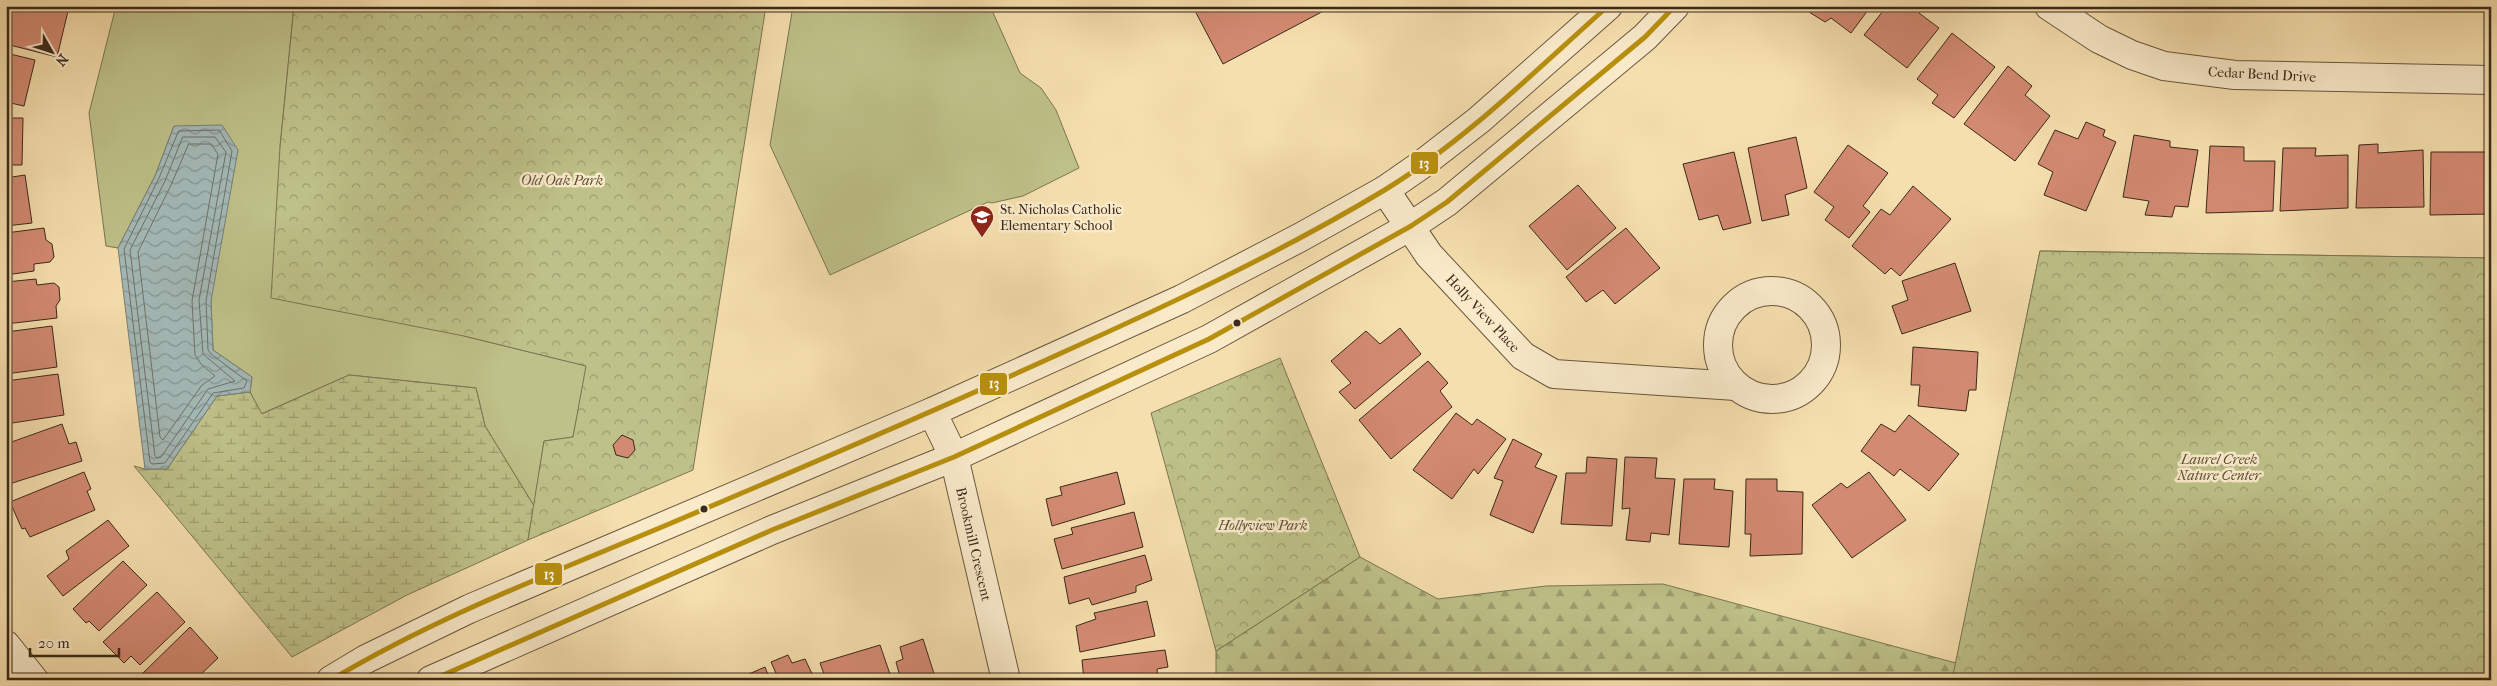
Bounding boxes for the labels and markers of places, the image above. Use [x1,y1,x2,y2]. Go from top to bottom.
place label: St. Nicholas Catholic Elementary School [1000,201,1122,234]
school or university icon: St. Nicholas Catholic Elementary School [969,204,995,238]
unlabelled marker [1232,318,1242,328]
unlabelled marker [699,504,709,514]

